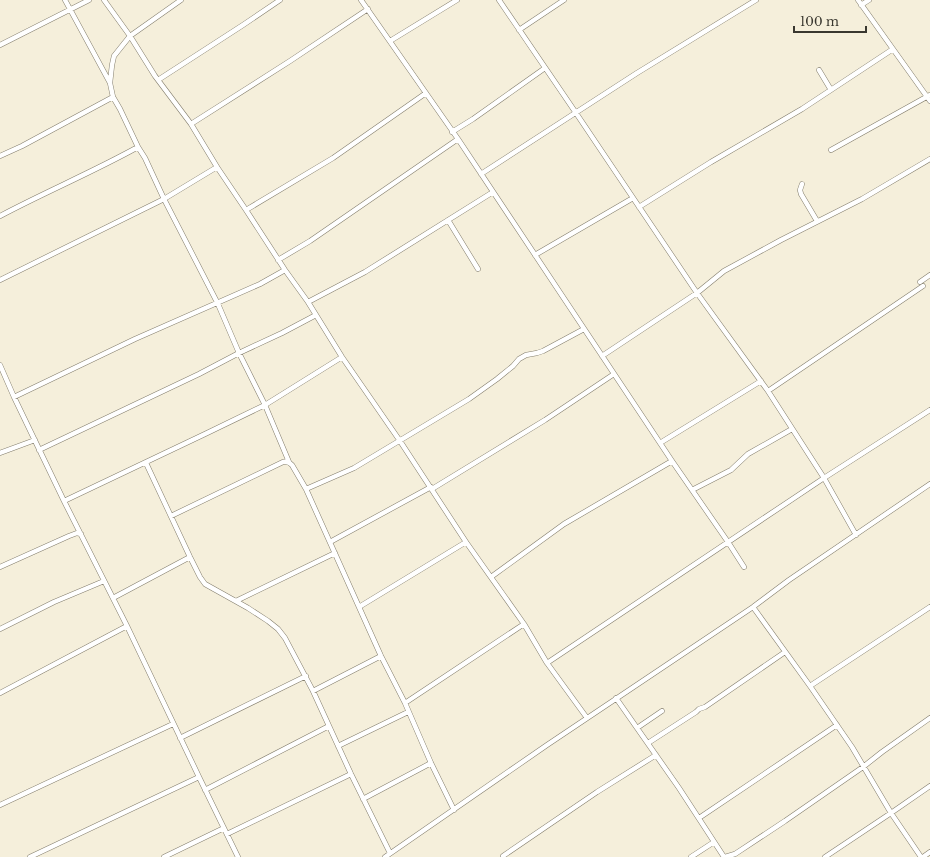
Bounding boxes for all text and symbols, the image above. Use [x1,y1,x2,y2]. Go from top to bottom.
scale bar [794,8,866,34]
text: 100 m [800,14,839,29]

